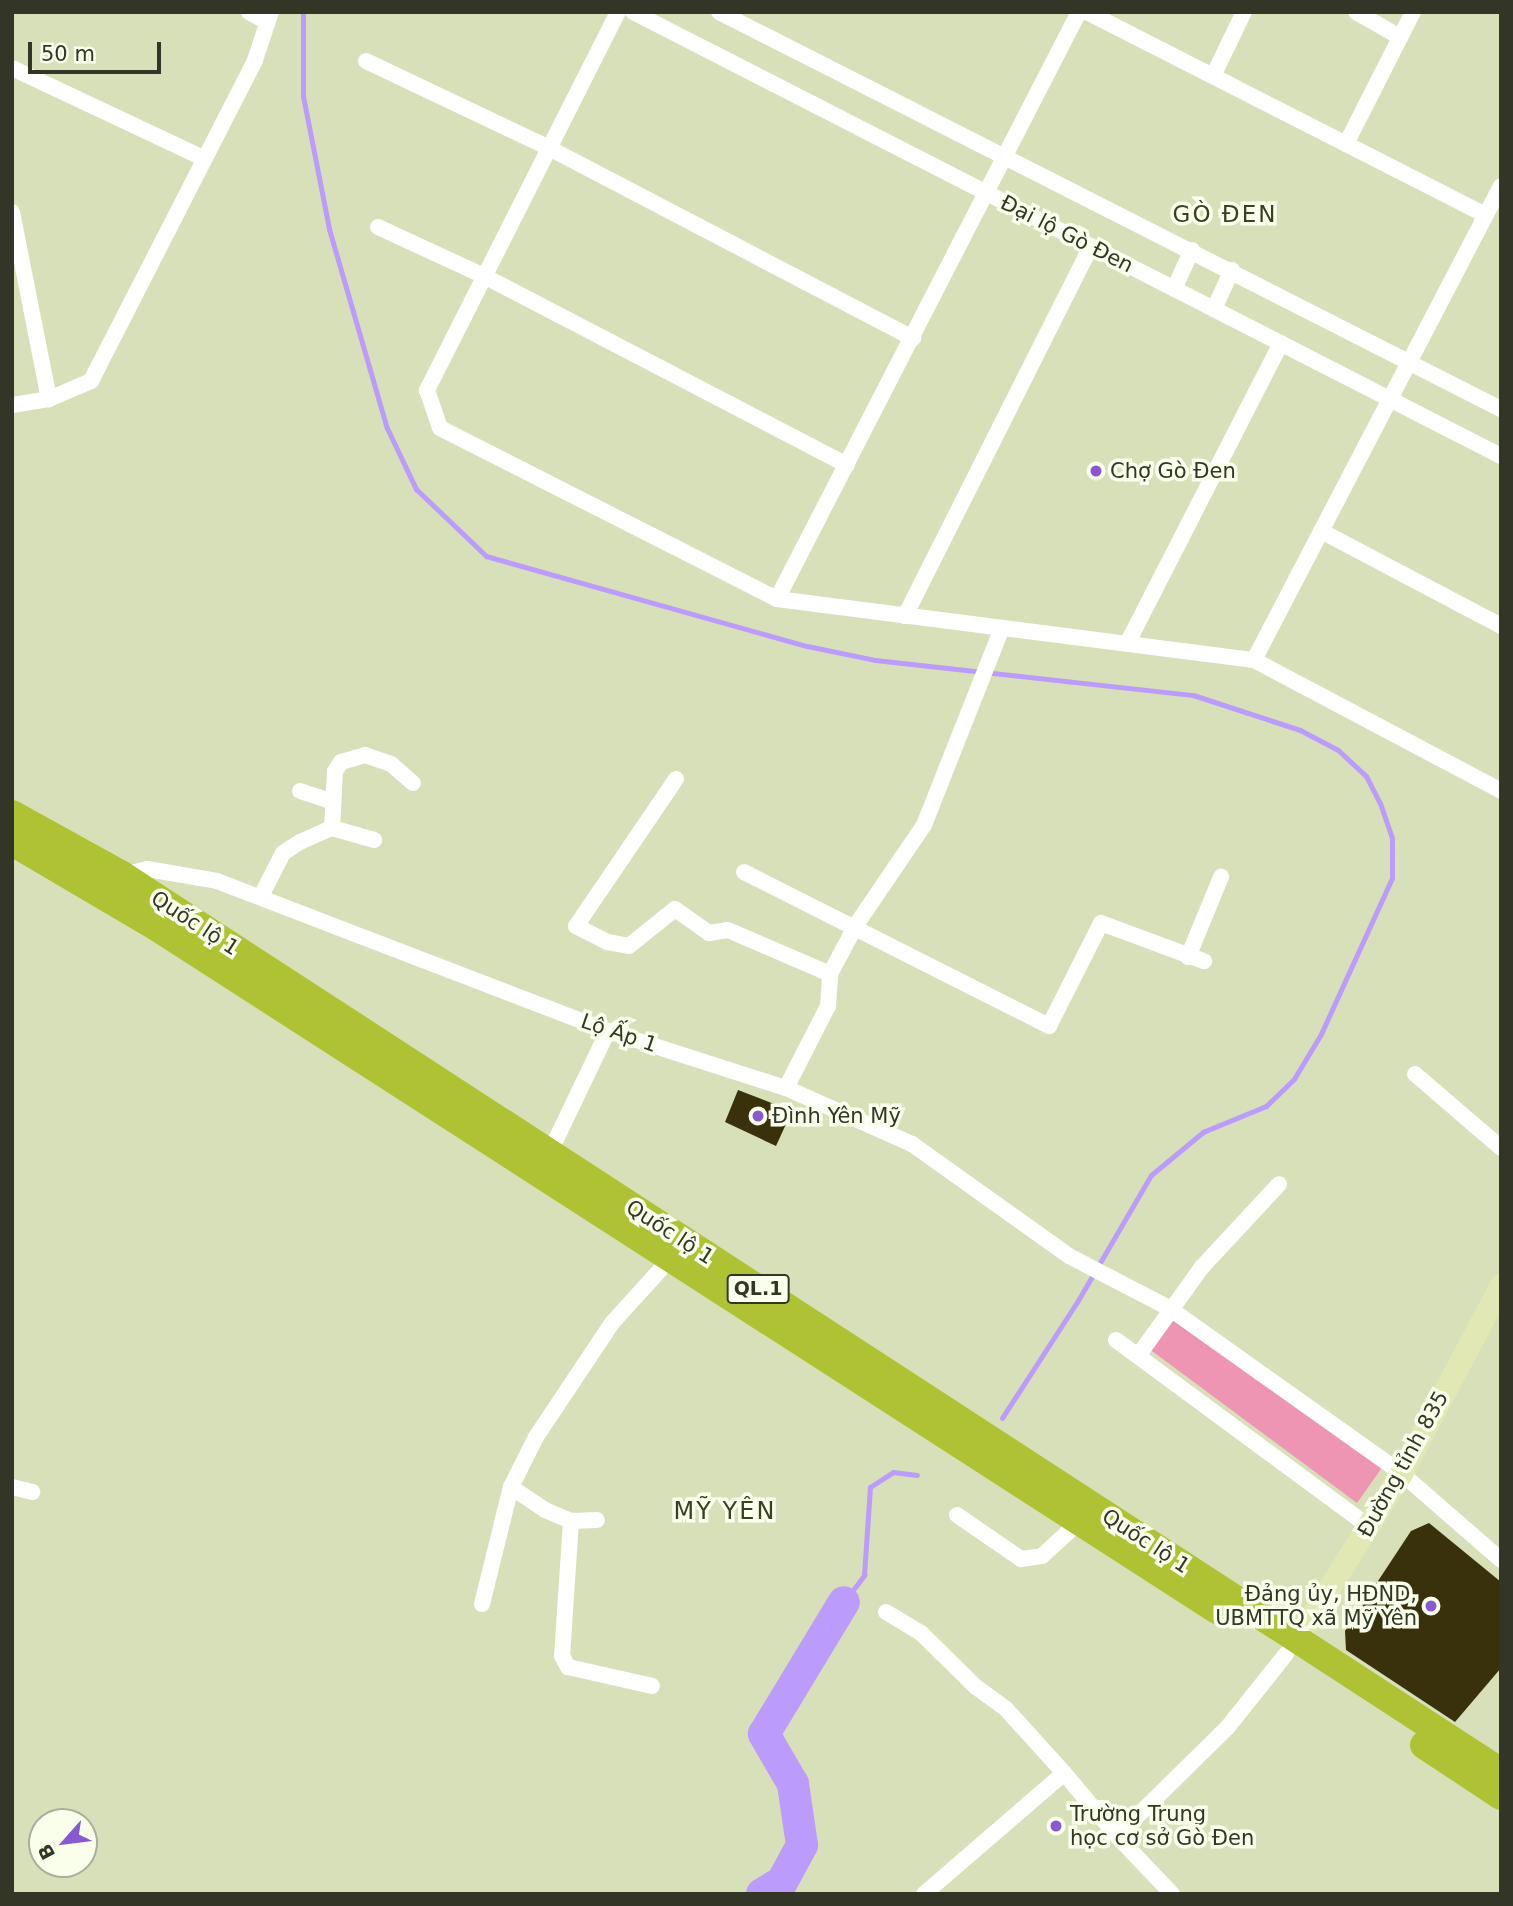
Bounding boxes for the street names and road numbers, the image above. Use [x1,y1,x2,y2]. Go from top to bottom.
street label: Đại lộ Gò Đen [997,190,1137,278]
street label: Quốc lộ 1 [146,885,244,961]
street label: Lộ Ấp 1 [578,1008,660,1058]
street label: Quốc lộ 1 [621,1194,719,1270]
road number: QL.1 [726,1274,790,1304]
street label: Đường tỉnh 835 [1352,1387,1454,1541]
street label: Quốc lộ 1 [1097,1503,1195,1579]

